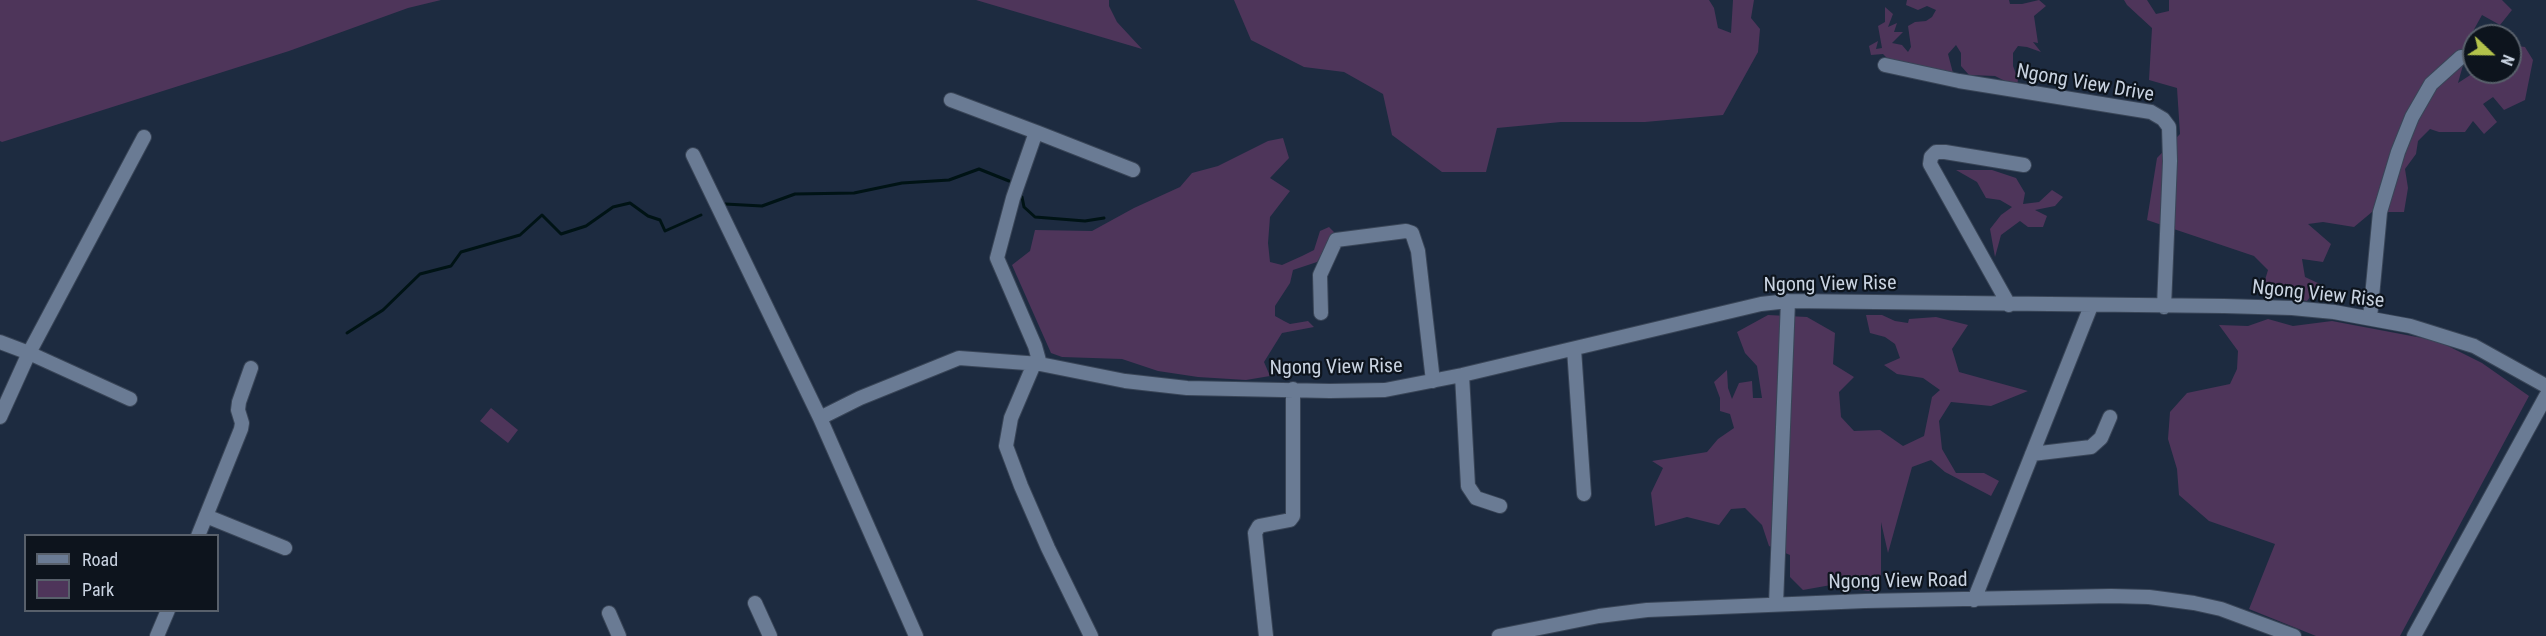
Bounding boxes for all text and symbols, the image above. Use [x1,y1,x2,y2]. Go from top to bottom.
north arrow [2462,24,2522,84]
text: N [2497,52,2518,68]
street label: Ngong View Drive [2014,60,2156,108]
street label: Ngong View Rise [1763,272,1897,298]
street label: Ngong View Rise [2251,276,2385,314]
street label: Ngong View Rise [1269,355,1403,381]
legend [24,534,219,612]
text: Road [82,549,118,570]
street label: Ngong View Road [1828,569,1968,595]
text: Park [82,579,114,600]

